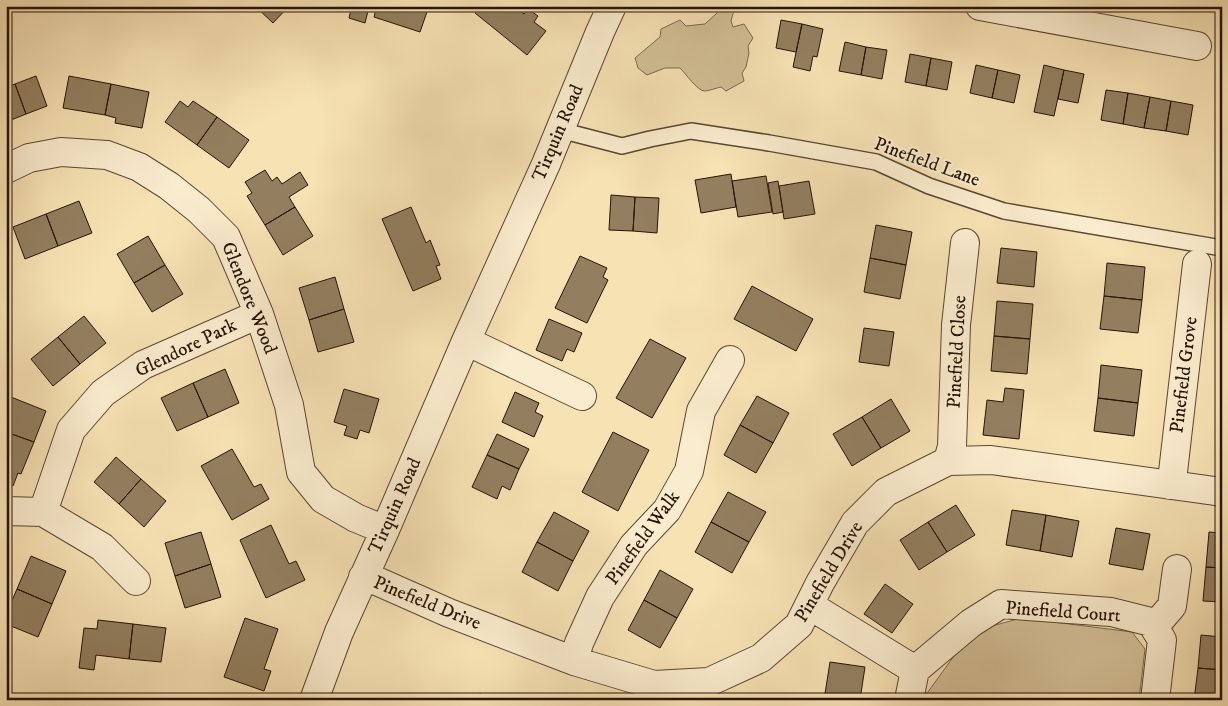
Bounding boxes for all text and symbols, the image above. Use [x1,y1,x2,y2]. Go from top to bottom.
street label: Tirquin Road [527,81,590,185]
street label: Pinefield Lane [871,132,983,192]
street label: Glendore Wood [216,239,282,358]
street label: Pinefield Close [943,295,971,409]
street label: Glendore Park [132,313,241,382]
street label: Pinefield Grove [1165,315,1203,435]
street label: Tirquin Road [364,454,428,558]
street label: Pinefield Walk [601,486,685,590]
street label: Pinefield Drive [790,517,868,627]
street label: Pinefield Drive [370,571,484,635]
street label: Pinefield Court [1004,596,1122,628]

